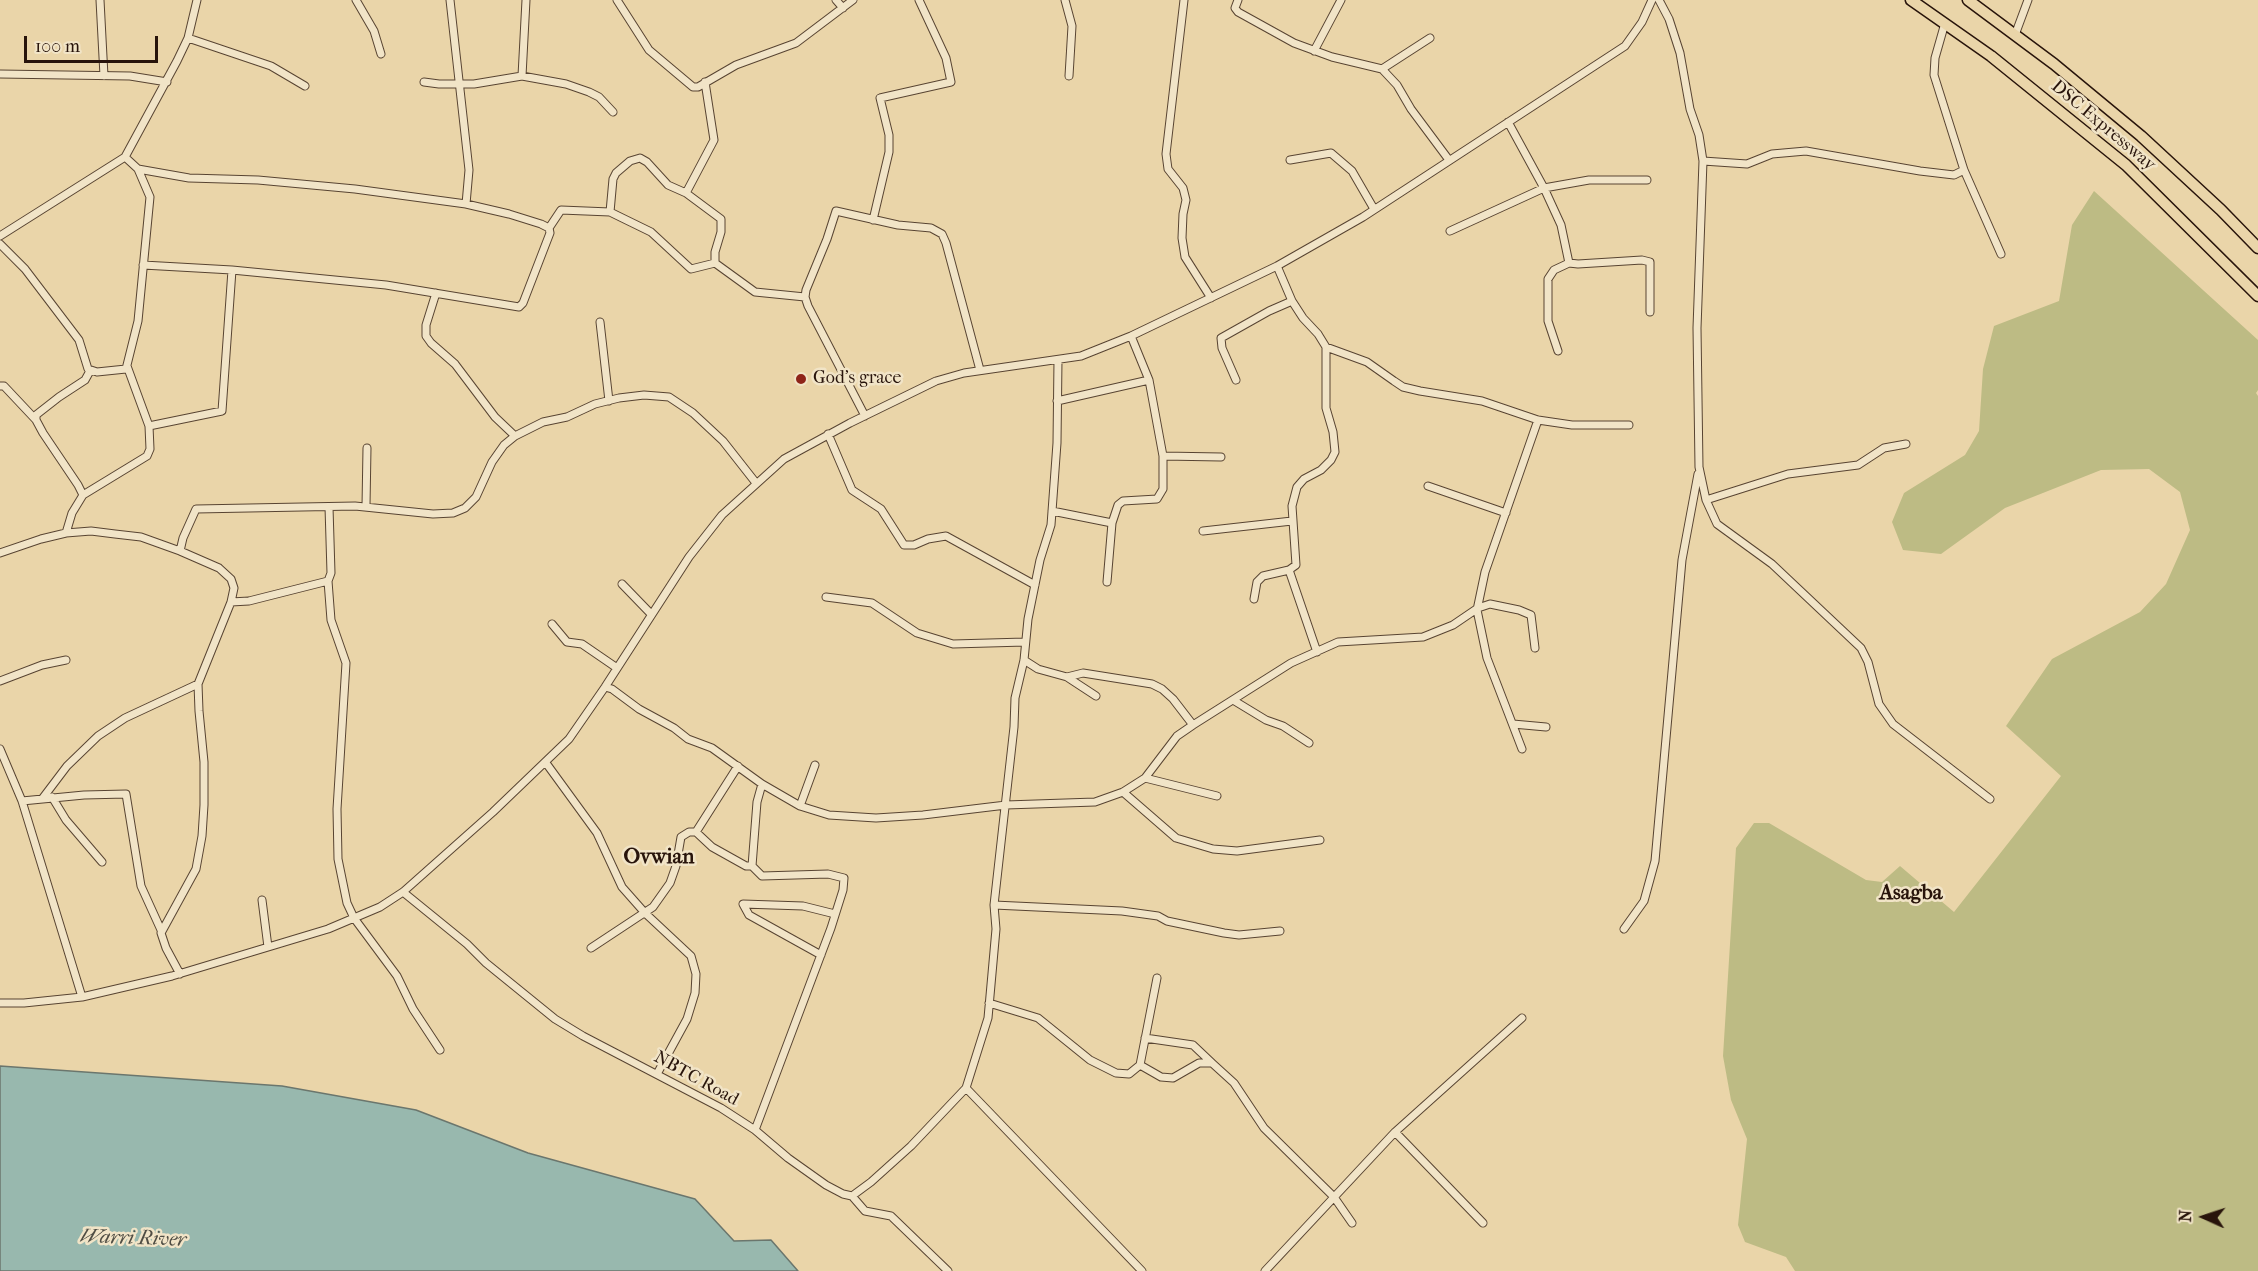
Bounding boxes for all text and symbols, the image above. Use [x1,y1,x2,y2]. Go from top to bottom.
scale bar [27,24,160,62]
text: 100 m [35,36,80,57]
street label: DSC Expressway [2046,76,2160,176]
place label: God's grace [813,368,901,390]
marker: God's grace [794,372,808,386]
district label: Ovwian [624,845,694,871]
district label: Asagba [1880,881,1942,907]
street label: NBTC Road [650,1047,742,1111]
north arrow [2174,1187,2234,1247]
text: N [2176,1209,2195,1223]
water label: Warri River [79,1225,187,1253]

